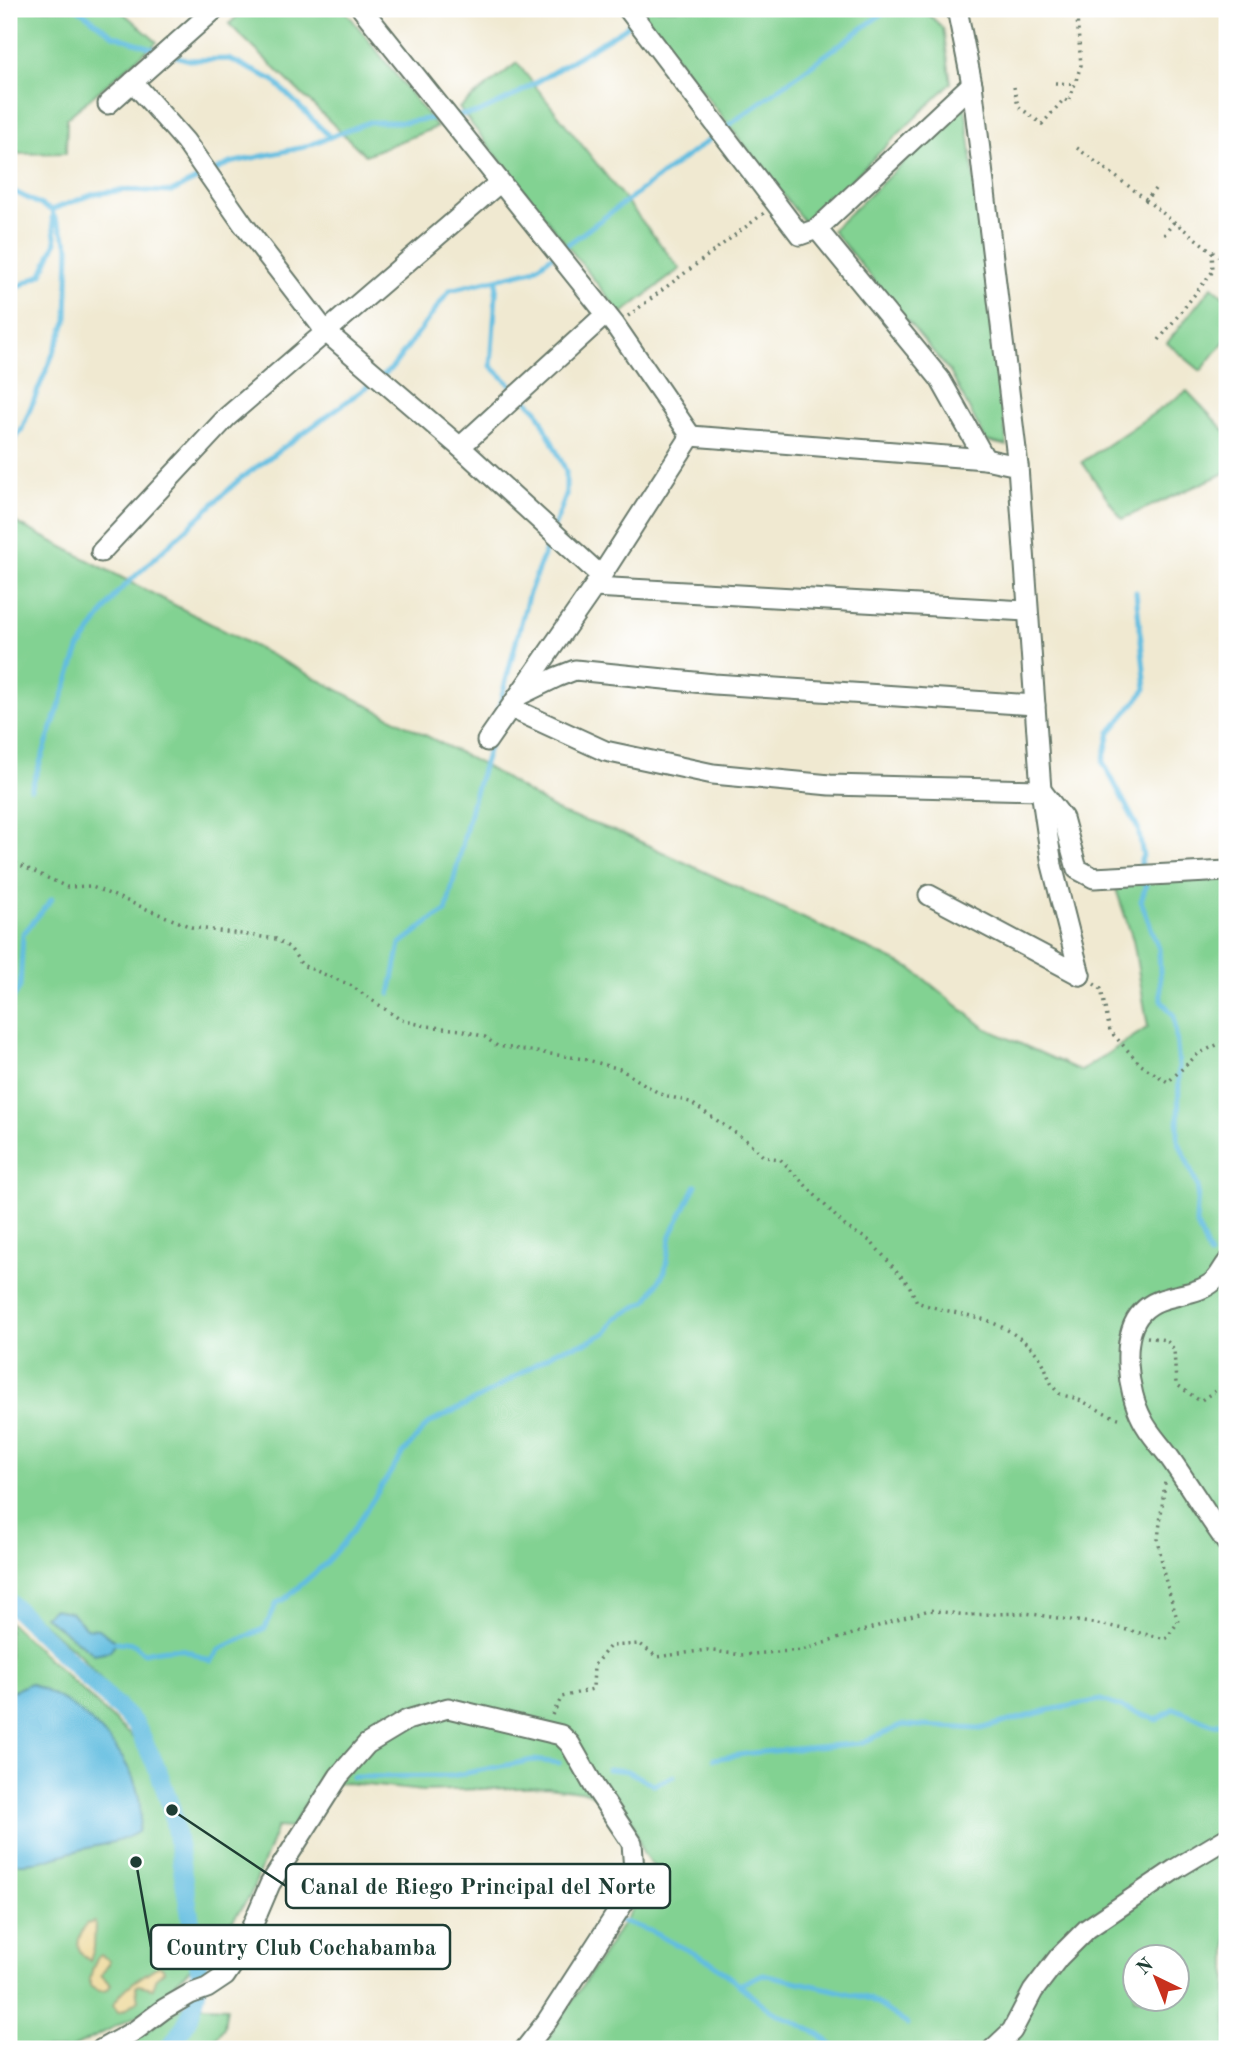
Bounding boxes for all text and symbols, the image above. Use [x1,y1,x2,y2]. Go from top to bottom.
callout: Canal de Riego Principal del Norte [286,1864,670,1908]
text: Canal de Riego Principal del Norte [300,1876,656,1899]
callout: Country Club Cochabamba [151,1925,450,1969]
text: Country Club Cochabamba [166,1937,437,1960]
north arrow [1120,1942,1190,2012]
text: N [1134,1955,1158,1979]

